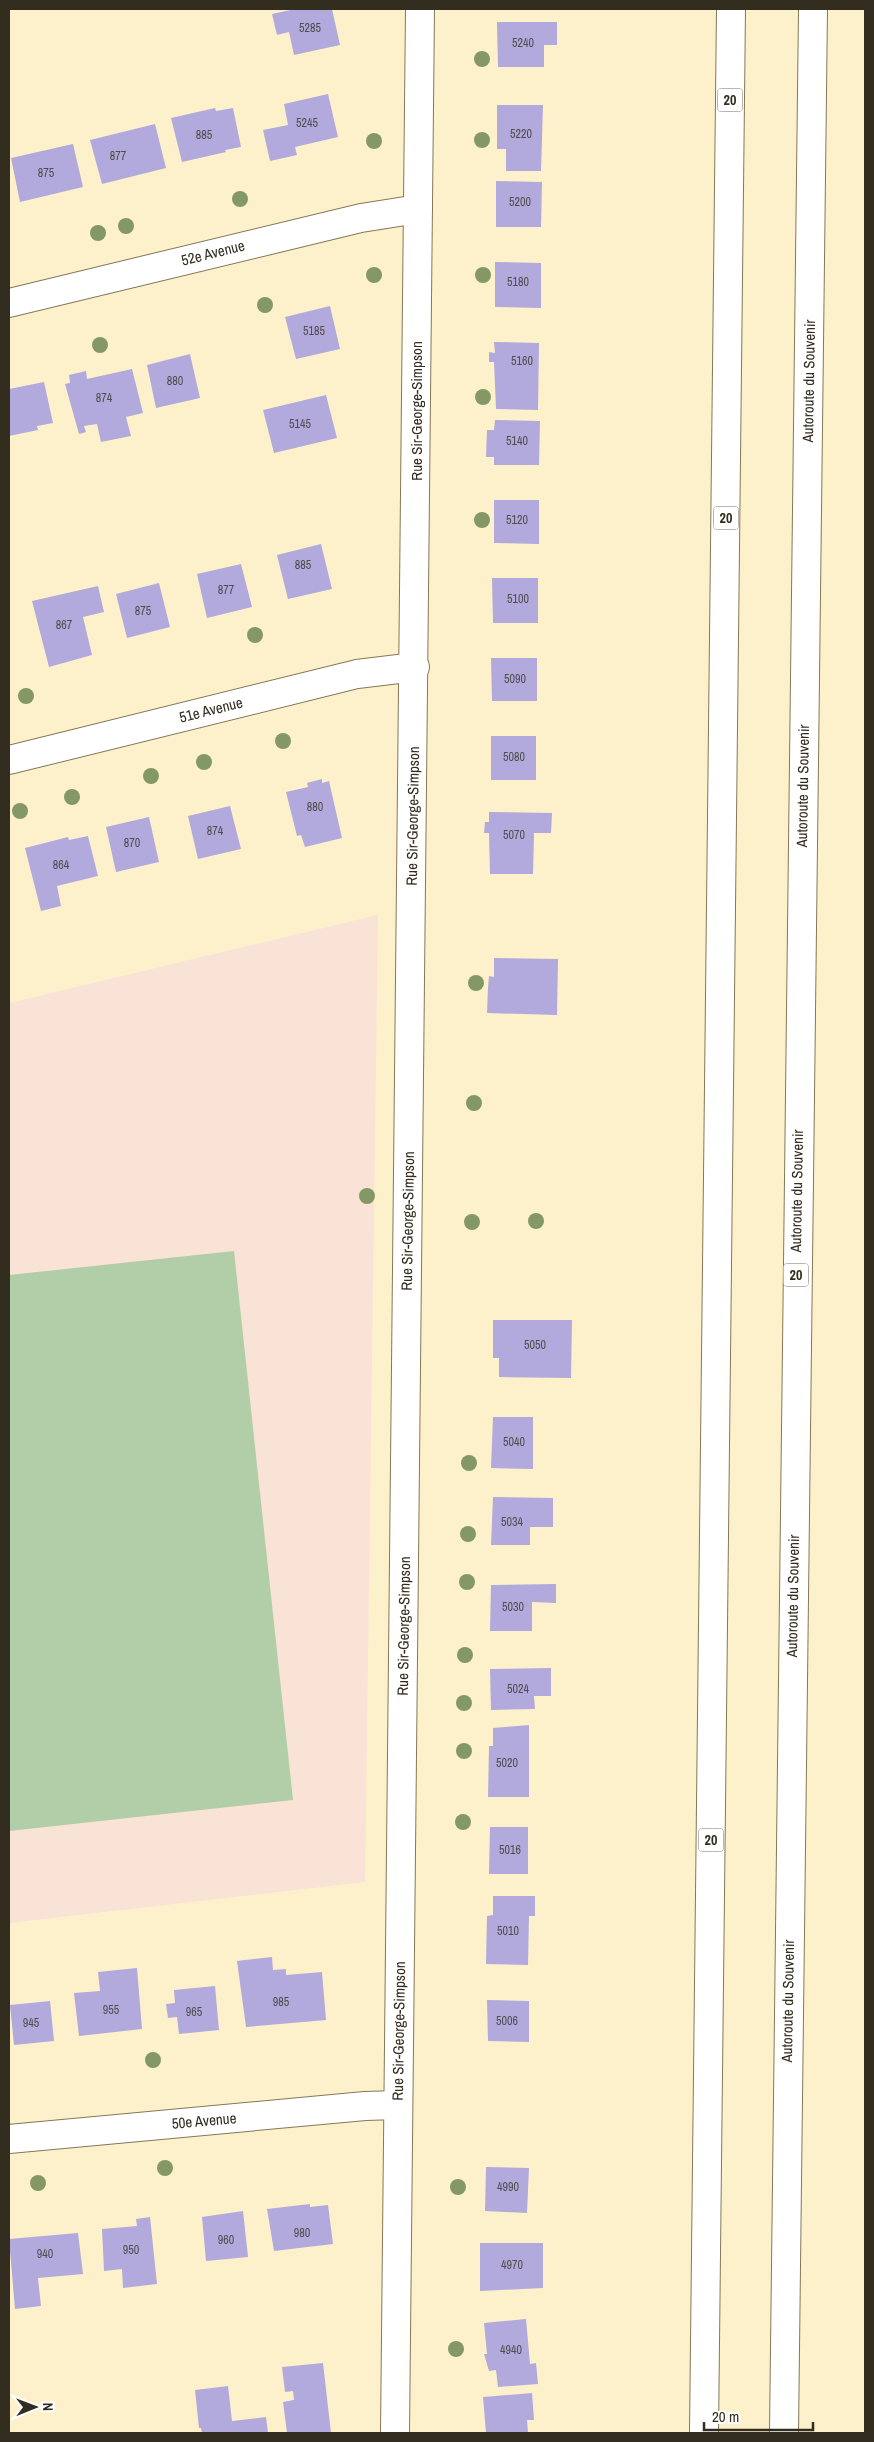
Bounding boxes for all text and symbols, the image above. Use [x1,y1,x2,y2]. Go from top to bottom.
house number: 5285 [299,20,321,36]
house number: 5240 [512,35,534,51]
road number: 20 [718,88,742,112]
house number: 5245 [296,115,318,131]
house number: 5220 [510,126,532,142]
house number: 885 [196,127,213,143]
house number: 877 [110,148,127,164]
house number: 875 [38,165,55,181]
house number: 5200 [509,194,531,210]
street label: 52e Avenue [179,234,247,271]
house number: 5180 [507,274,529,290]
street label: Autoroute du Souvenir [797,319,820,444]
house number: 5185 [303,323,325,339]
street label: Rue Sir-George-Simpson [406,341,427,481]
house number: 5160 [511,353,533,369]
house number: 880 [167,373,183,389]
house number: 874 [96,390,113,406]
house number: 5145 [289,416,311,432]
house number: 5140 [506,433,528,449]
road number: 20 [714,506,738,530]
house number: 5120 [506,512,528,528]
house number: 885 [295,557,312,573]
house number: 877 [218,582,235,598]
house number: 5100 [507,591,529,607]
house number: 875 [135,603,152,619]
house number: 867 [56,617,73,633]
house number: 5090 [504,671,526,687]
street label: 51e Avenue [177,691,245,728]
street label: Autoroute du Souvenir [791,724,814,849]
street label: Rue Sir-George-Simpson [401,746,424,886]
house number: 5080 [503,749,525,765]
house number: 880 [307,799,323,815]
house number: 874 [207,823,224,839]
house number: 5070 [503,827,525,843]
house number: 870 [124,835,140,851]
house number: 864 [53,857,70,873]
street label: Autoroute du Souvenir [785,1129,808,1254]
street label: Rue Sir-George-Simpson [396,1151,419,1291]
road number: 20 [784,1264,808,1286]
house number: 5050 [524,1337,546,1353]
house number: 5040 [503,1434,525,1450]
house number: 5034 [501,1514,523,1530]
street label: Autoroute du Souvenir [781,1534,804,1659]
street label: Rue Sir-George-Simpson [392,1556,415,1696]
house number: 5030 [502,1599,524,1615]
house number: 5024 [507,1681,529,1697]
house number: 5020 [496,1755,518,1771]
road number: 20 [698,1828,724,1852]
house number: 5016 [499,1842,521,1858]
house number: 5010 [497,1923,519,1939]
street label: Autoroute du Souvenir [776,1939,799,2064]
street label: Rue Sir-George-Simpson [387,1961,410,2101]
house number: 985 [273,1994,290,2010]
house number: 955 [103,2002,120,2018]
house number: 965 [186,2004,203,2020]
house number: 5006 [496,2013,518,2029]
house number: 945 [23,2015,40,2031]
street label: 50e Avenue [171,2107,237,2134]
house number: 4990 [497,2179,519,2195]
house number: 980 [294,2225,310,2241]
house number: 960 [218,2232,234,2248]
house number: 950 [123,2242,139,2258]
house number: 940 [37,2246,53,2262]
house number: 4970 [501,2257,523,2273]
house number: 4940 [500,2342,522,2358]
north arrow [10,2382,60,2432]
scale bar [704,2400,813,2432]
text: N [39,2402,57,2411]
text: 20 m [712,2406,739,2427]

